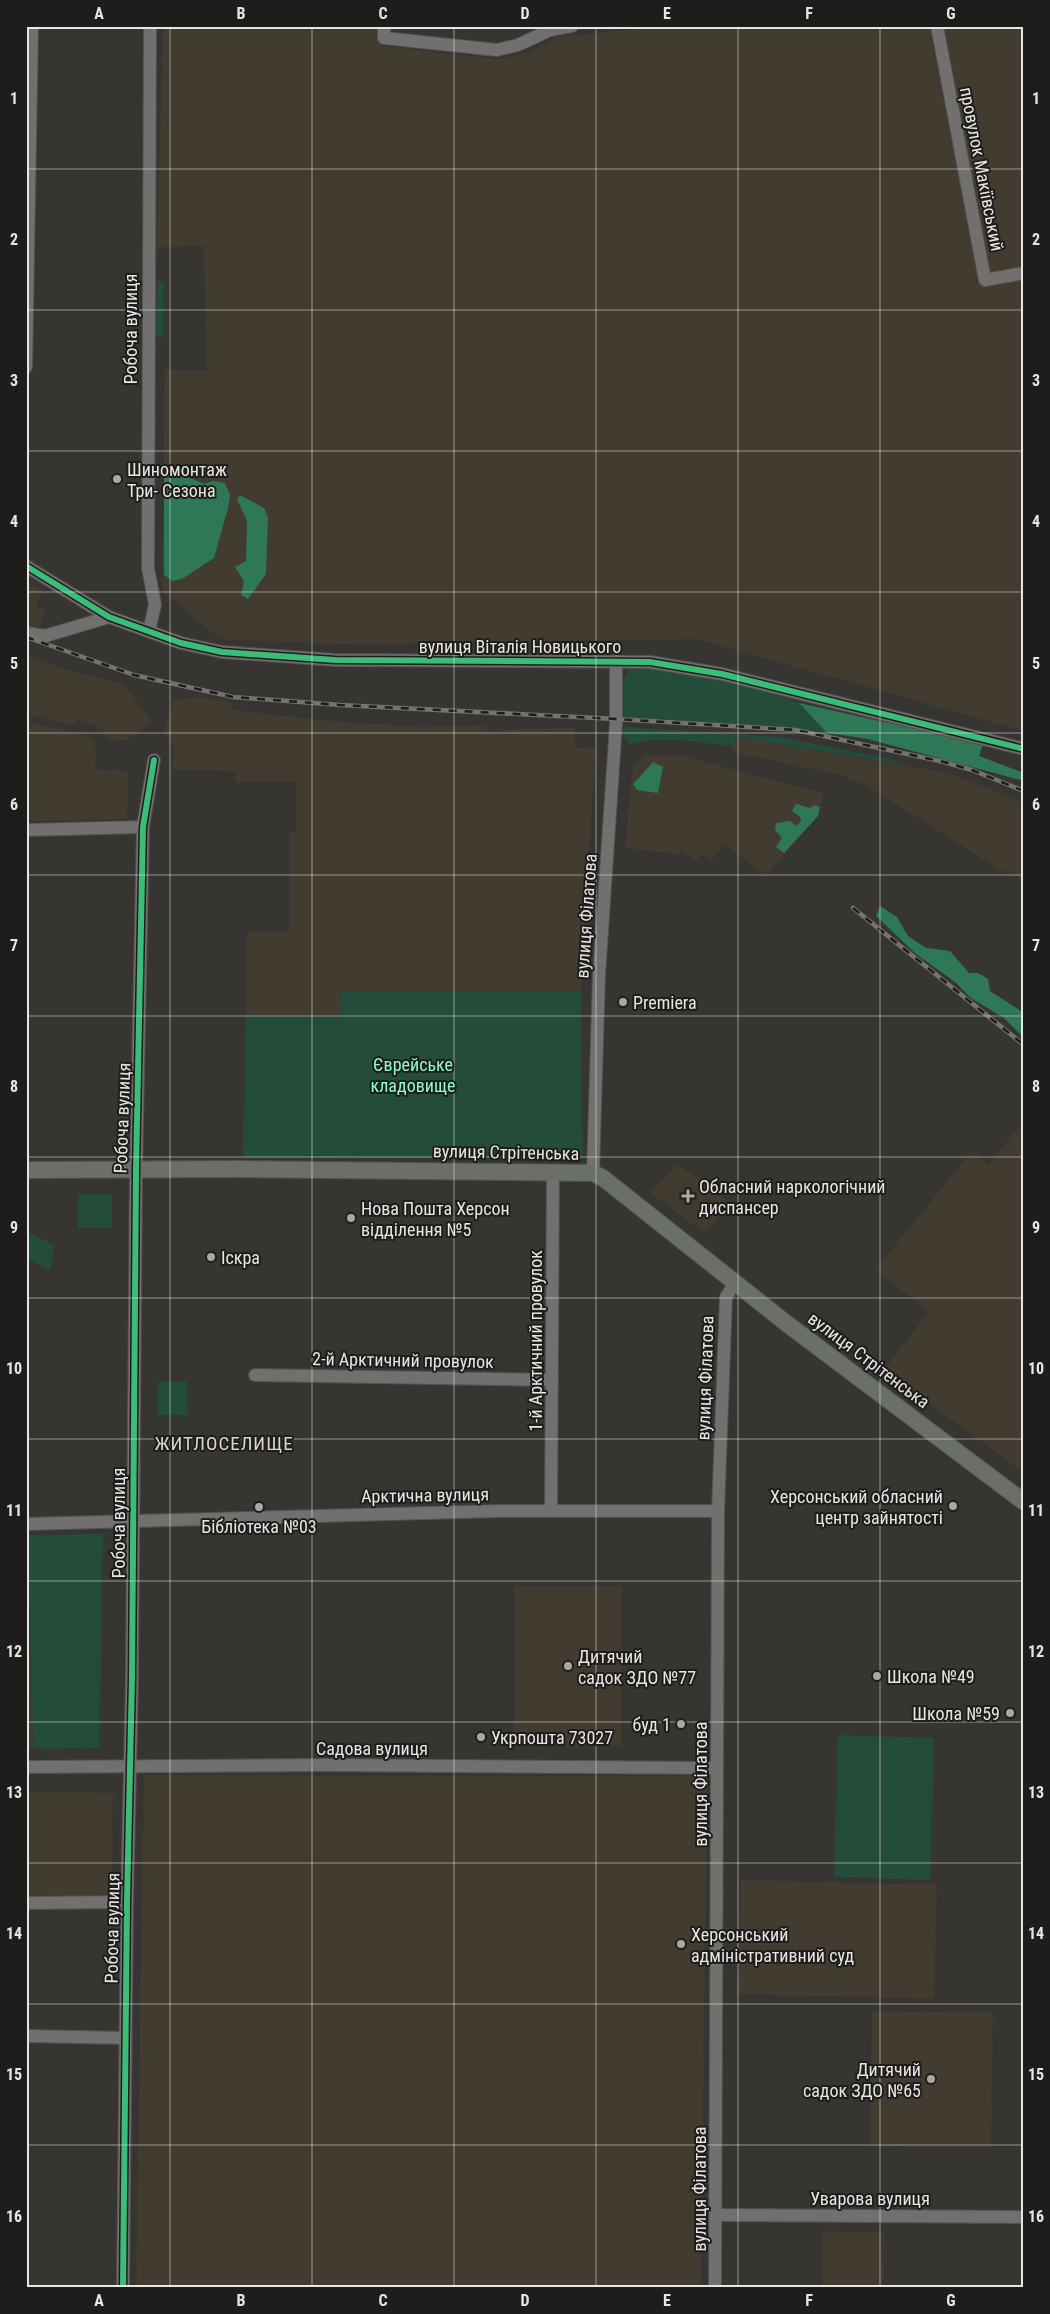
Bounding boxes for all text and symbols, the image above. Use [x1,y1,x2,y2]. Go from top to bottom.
text: A [94,4,104,23]
text: B [237,4,246,23]
text: C [378,4,388,23]
text: D [520,4,530,23]
text: E [663,4,671,23]
text: F [805,4,813,23]
text: G [946,4,956,23]
street label: провулок Макіївський [956,85,1008,253]
text: 1 [10,89,18,108]
text: 1 [1032,89,1040,108]
text: 2 [10,230,18,249]
text: 2 [1032,230,1040,249]
street label: Робоча вулиця [120,274,141,384]
text: 3 [10,371,18,390]
text: 3 [1032,371,1040,390]
place label: Шиномонтаж Три- Сезона [127,459,227,501]
marker: Шиномонтаж Три- Сезона [111,473,123,485]
text: 4 [10,512,18,531]
text: 4 [1032,512,1040,531]
street label: вулиця Віталія Новицького [419,636,621,657]
text: 5 [10,654,18,673]
text: 5 [1032,654,1040,673]
text: 6 [10,795,18,814]
text: 6 [1032,795,1040,814]
street label: вулиця Філатова [571,853,601,979]
text: 7 [10,936,18,955]
text: 7 [1032,936,1040,955]
place label: Premiera [633,992,697,1013]
marker: Premiera [617,996,629,1008]
park label: Єврейське кладовище [371,1054,455,1096]
street label: Робоча вулиця [110,1062,134,1174]
text: 8 [10,1077,18,1096]
text: 8 [1032,1077,1040,1096]
street label: вулиця Стрітенська [433,1140,579,1164]
place label: Обласний наркологічний диспансер [699,1176,885,1218]
marker: Обласний наркологічний диспансер [681,1189,695,1203]
place label: Нова Пошта Херсон відділення №5 [361,1198,510,1240]
marker: Нова Пошта Херсон відділення №5 [345,1212,357,1224]
text: 9 [10,1218,18,1237]
text: 9 [1032,1218,1040,1237]
place label: Іскра [221,1247,260,1268]
street label: 1-й Арктичний провулок [525,1250,546,1432]
marker: Іскра [205,1251,217,1263]
street label: вулиця Стрітенська [804,1308,934,1412]
street label: вулиця Філатова [692,1315,718,1441]
street label: 2-й Арктичний провулок [312,1348,494,1372]
text: 10 [6,1359,22,1378]
text: 10 [1028,1359,1044,1378]
district label: ЖИТЛОСЕЛИЩЕ [154,1432,294,1455]
street label: Робоча вулиця [108,1468,129,1578]
street label: Арктична вулиця [361,1483,489,1507]
place label: Херсонський обласний центр зайнятості [770,1486,943,1528]
marker: Херсонський обласний центр зайнятості [947,1500,959,1512]
text: 11 [6,1501,22,1520]
marker: Бібліотека №03 [253,1501,265,1513]
text: 11 [1028,1501,1044,1520]
place label: Бібліотека №03 [201,1516,317,1537]
text: 12 [6,1642,22,1661]
text: 12 [1028,1642,1044,1661]
place label: Дитячий садок ЗДО №77 [578,1646,696,1688]
marker: Дитячий садок ЗДО №77 [562,1660,574,1672]
place label: Школа №49 [887,1666,975,1687]
marker: Школа №49 [871,1670,883,1682]
place label: Школа №59 [912,1703,1000,1724]
marker: Школа №59 [1004,1707,1016,1719]
place label: буд 1 [633,1714,671,1735]
marker: буд 1 [675,1718,687,1730]
street label: вулиця Філатова [690,1722,711,1846]
place label: Укрпошта 73027 [491,1727,613,1748]
marker: Укрпошта 73027 [475,1731,487,1743]
street label: Садова вулиця [316,1738,428,1759]
text: 13 [6,1783,22,1802]
text: 13 [1028,1783,1044,1802]
street label: Робоча вулиця [101,1872,123,1984]
text: 14 [6,1924,22,1943]
place label: Херсонський адміністративний суд [691,1924,854,1966]
text: 14 [1028,1924,1044,1943]
marker: Херсонський адміністративний суд [675,1938,687,1950]
place label: Дитячий садок ЗДО №65 [803,2059,921,2101]
text: 15 [6,2065,22,2084]
text: 15 [1028,2065,1044,2084]
marker: Дитячий садок ЗДО №65 [925,2073,937,2085]
street label: вулиця Філатова [689,2127,710,2251]
street label: Уварова вулиця [810,2188,930,2209]
text: 16 [6,2207,22,2226]
text: 16 [1028,2207,1044,2226]
text: A [94,2291,104,2310]
text: B [237,2291,246,2310]
text: C [378,2291,388,2310]
text: D [520,2291,530,2310]
text: E [663,2291,671,2310]
text: F [805,2291,813,2310]
text: G [946,2291,956,2310]

